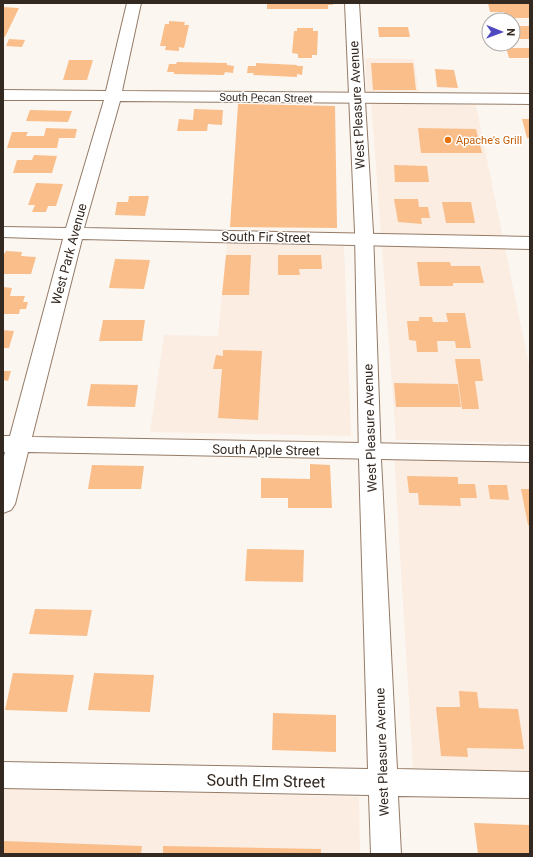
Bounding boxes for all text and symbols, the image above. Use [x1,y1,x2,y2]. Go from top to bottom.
north arrow [481,12,521,52]
text: N [504,28,517,36]
street label: West Pleasure Avenue [346,40,368,170]
street label: South Pecan Street [219,91,313,105]
place label: Apache's Grill [456,134,522,147]
marker: Apache's Grill [443,135,453,145]
street label: West Park Avenue [48,202,90,306]
street label: South Fir Street [221,229,311,245]
street label: West Pleasure Avenue [360,363,380,492]
street label: South Apple Street [212,442,320,458]
street label: West Pleasure Avenue [372,687,392,816]
street label: South Elm Street [207,770,325,792]

